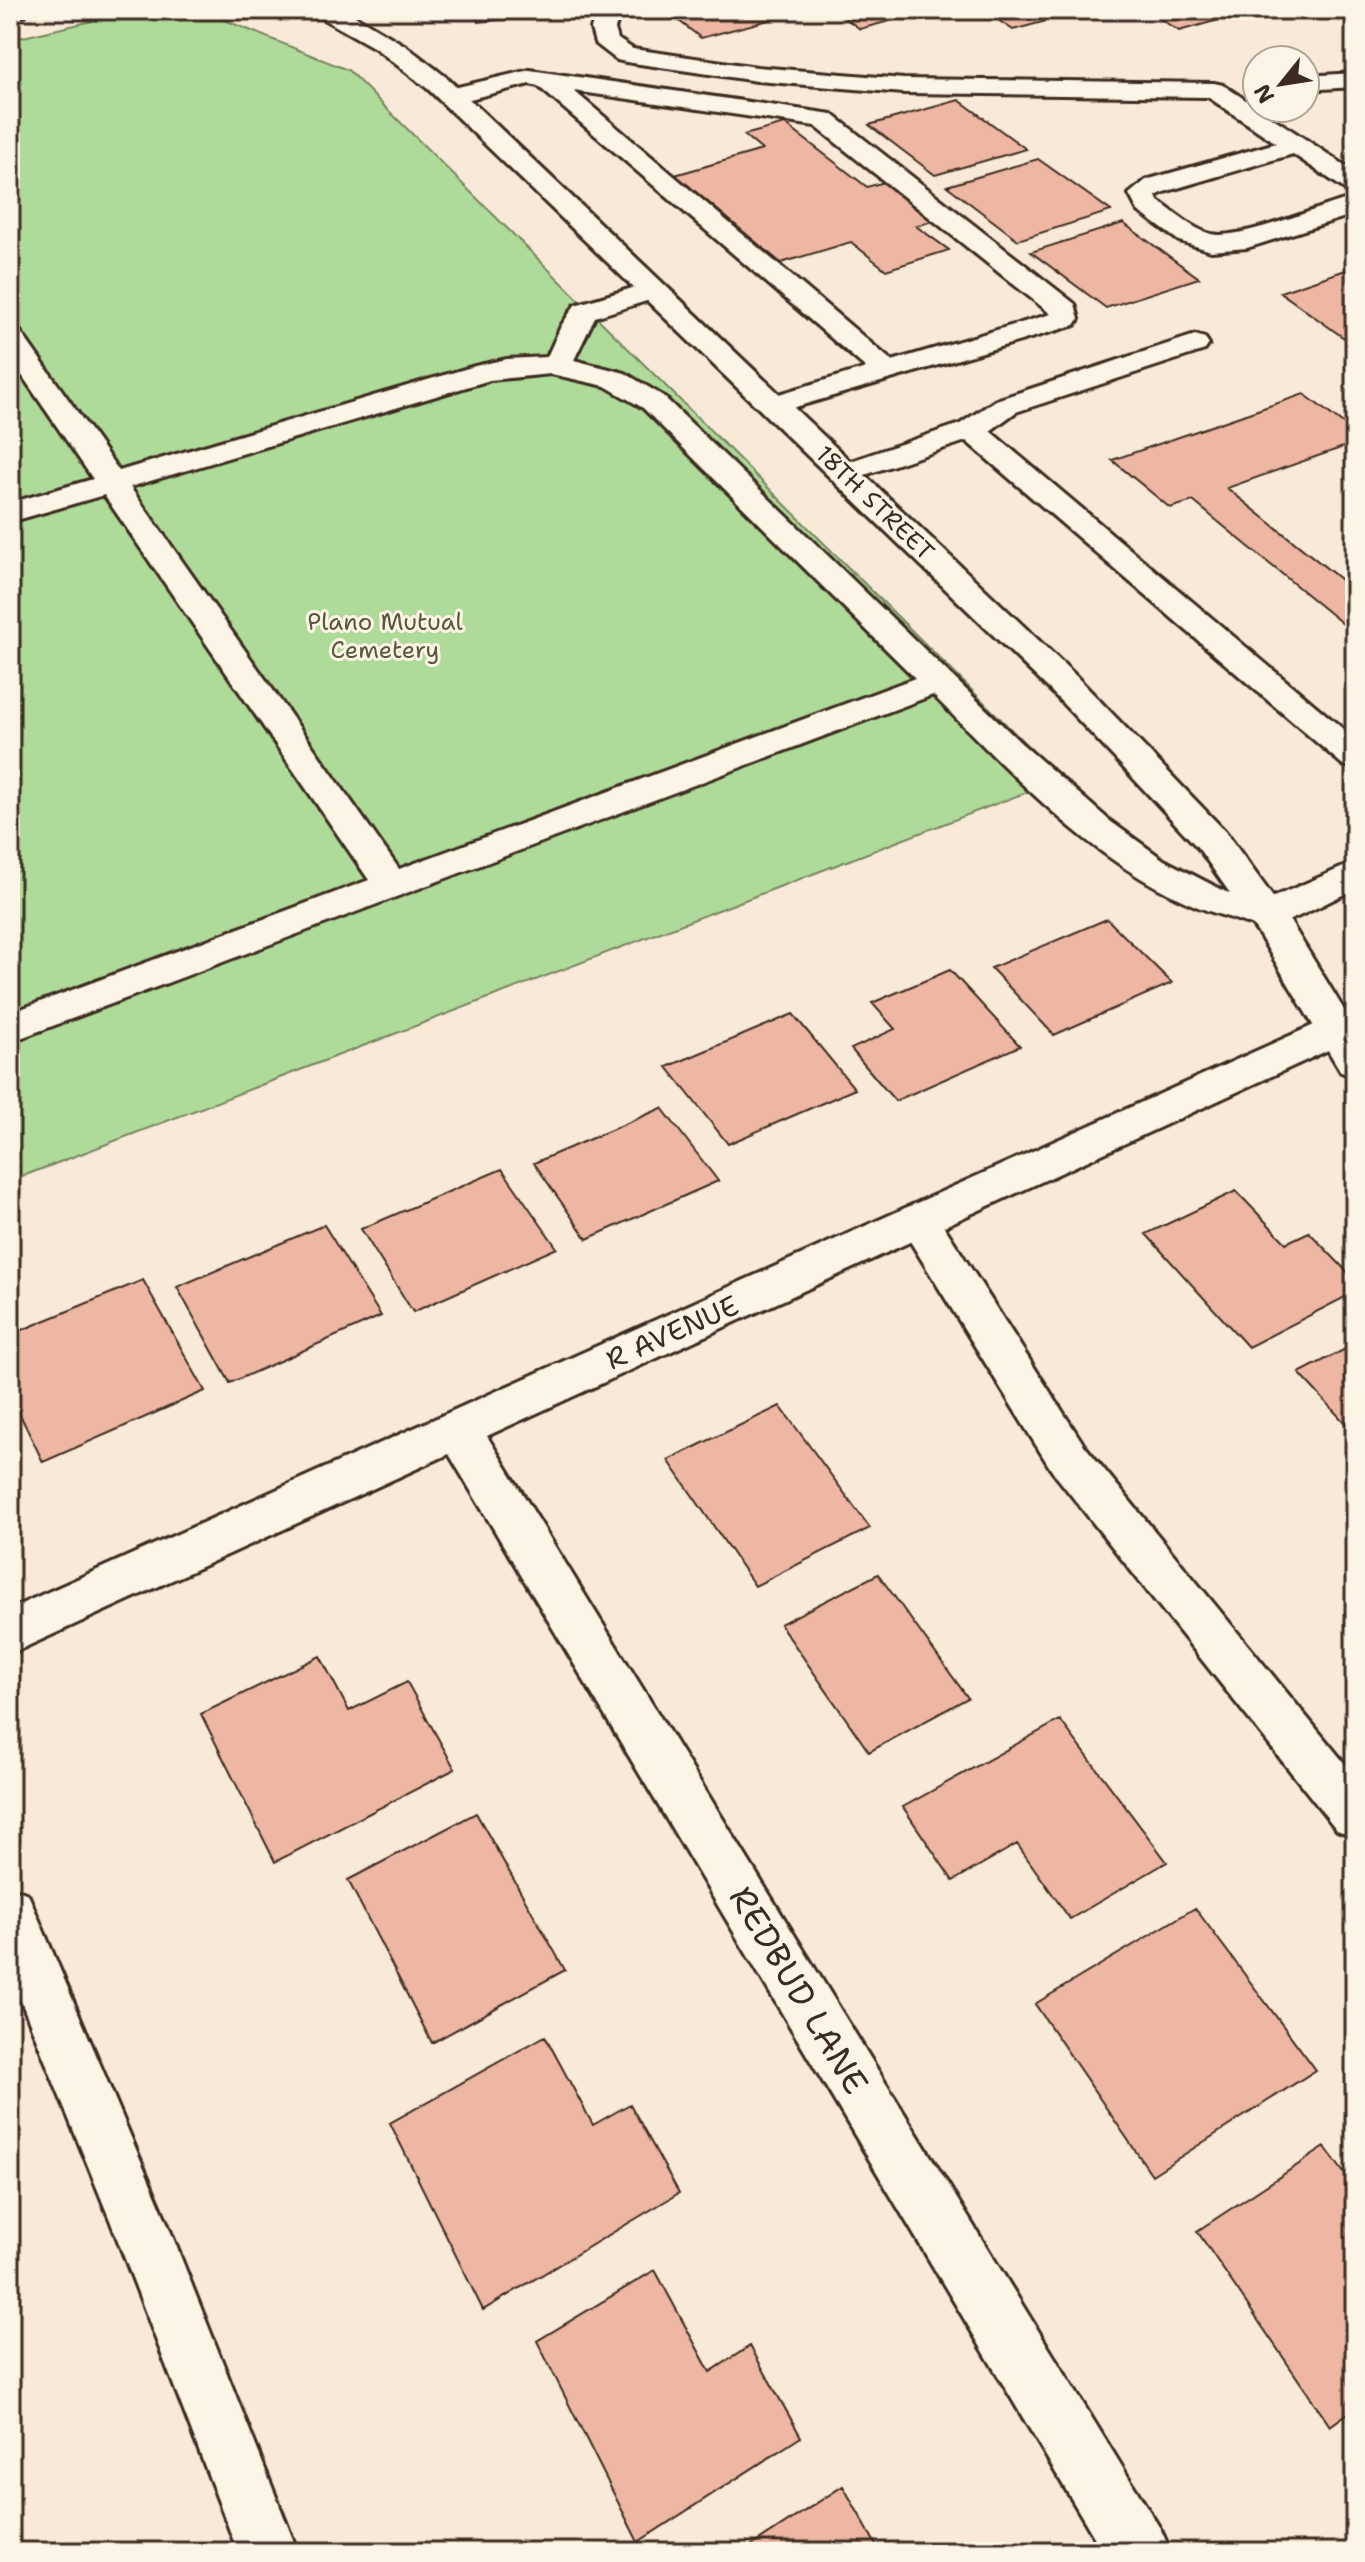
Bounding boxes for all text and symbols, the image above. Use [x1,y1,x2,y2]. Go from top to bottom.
north arrow [1241,44,1321,124]
text: N [1247,79,1281,109]
street label: 18TH STREET [809,438,941,568]
park label: Plano Mutual Cemetery [307,606,464,666]
street label: R AVENUE [600,1286,744,1378]
street label: REDBUD LANE [719,1877,879,2103]

